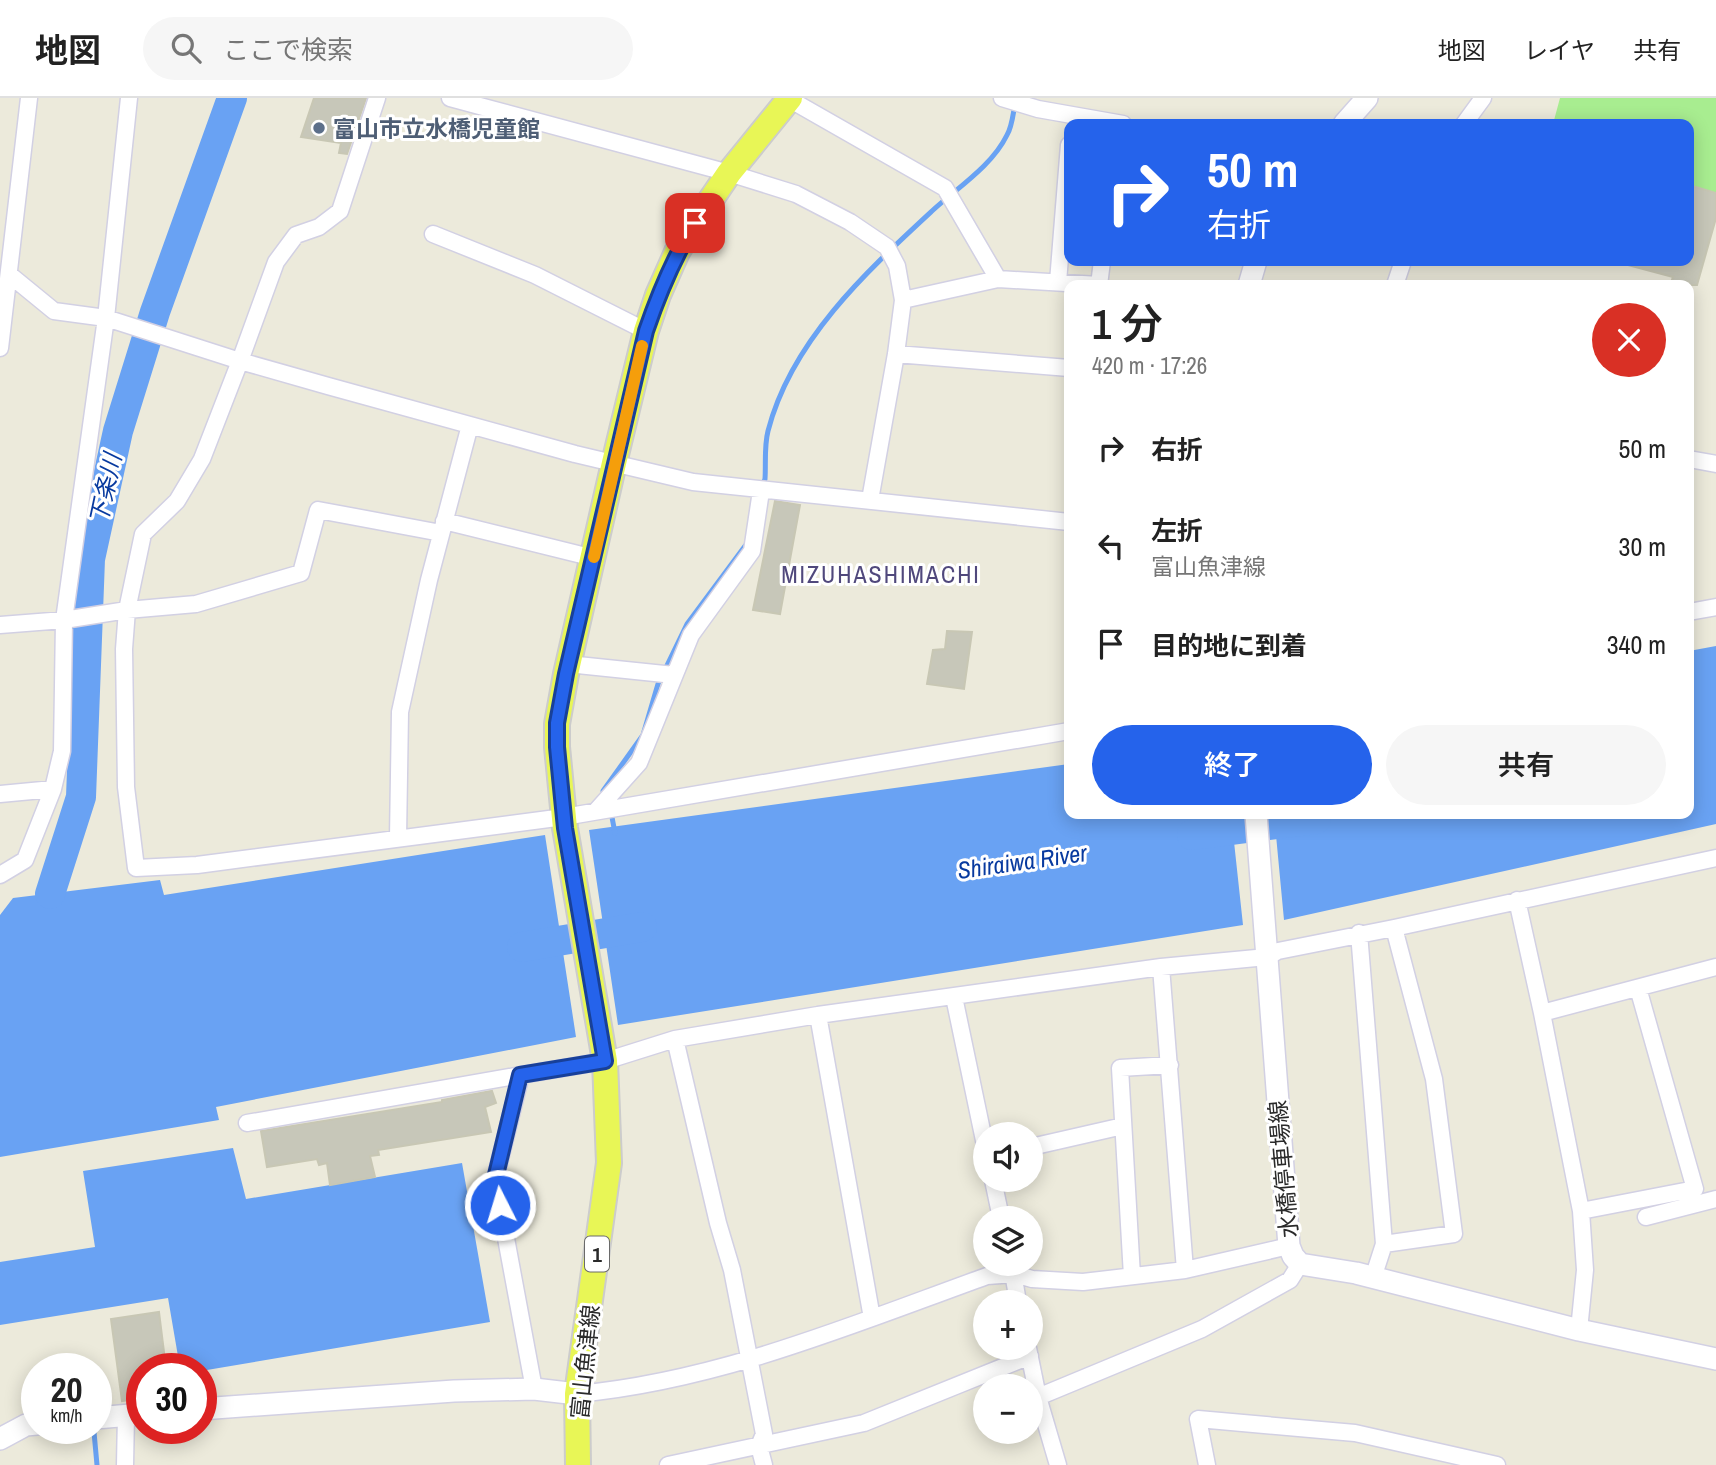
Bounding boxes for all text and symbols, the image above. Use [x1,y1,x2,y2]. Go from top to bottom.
search box [143,17,633,80]
text: 地図 [35,28,101,72]
icon: search [167,29,205,67]
text: ここで検索 [223,32,353,67]
text: 地図 [1438,34,1486,66]
text: レイヤ [1524,34,1595,66]
text: 共有 [1633,34,1681,66]
place label: 富山市立水橋児童館 [333,113,540,144]
marker: 富山市立水橋児童館 [311,120,327,136]
text: 50 m [1207,136,1299,202]
icon: right [1092,147,1183,238]
pin [665,193,725,253]
text: 右折 [1207,203,1271,246]
icon: arrive [676,204,714,242]
text: 1 分 [1092,296,1163,352]
button: close [1592,303,1666,377]
text: 420 m · 17:26 [1092,350,1207,381]
icon: right [1092,429,1130,467]
text: 50 m [1619,431,1666,466]
text: 右折 [1151,432,1203,467]
water label: 下条川 [82,448,129,528]
text: 左折 [1151,513,1203,548]
icon: left [1092,527,1130,565]
text: 30 m [1619,529,1666,564]
text: 富山魚津線 [1151,551,1266,582]
district label: MIZUHASHIMACHI [781,558,981,590]
icon: arrive [1092,625,1130,663]
text: 340 m [1607,627,1666,662]
text: 目的地に到着 [1151,628,1307,663]
button: 終了 [1092,725,1372,805]
button: 共有 [1386,725,1666,805]
water label: Shiraiwa River [955,836,1090,886]
street label: 水橋停車場線 [1262,1099,1304,1239]
map controls [973,1122,1043,1444]
button: sound [973,1122,1043,1192]
position arrow [463,1168,537,1242]
button: layers [973,1206,1043,1276]
road number: 1 [585,1236,609,1272]
button: + [973,1290,1043,1360]
street label: 富山魚津線 [564,1303,606,1421]
speed limit sign: 30 [126,1353,217,1444]
text: 20 [51,1366,82,1413]
button: − [973,1374,1043,1444]
text: km/h [51,1403,83,1428]

